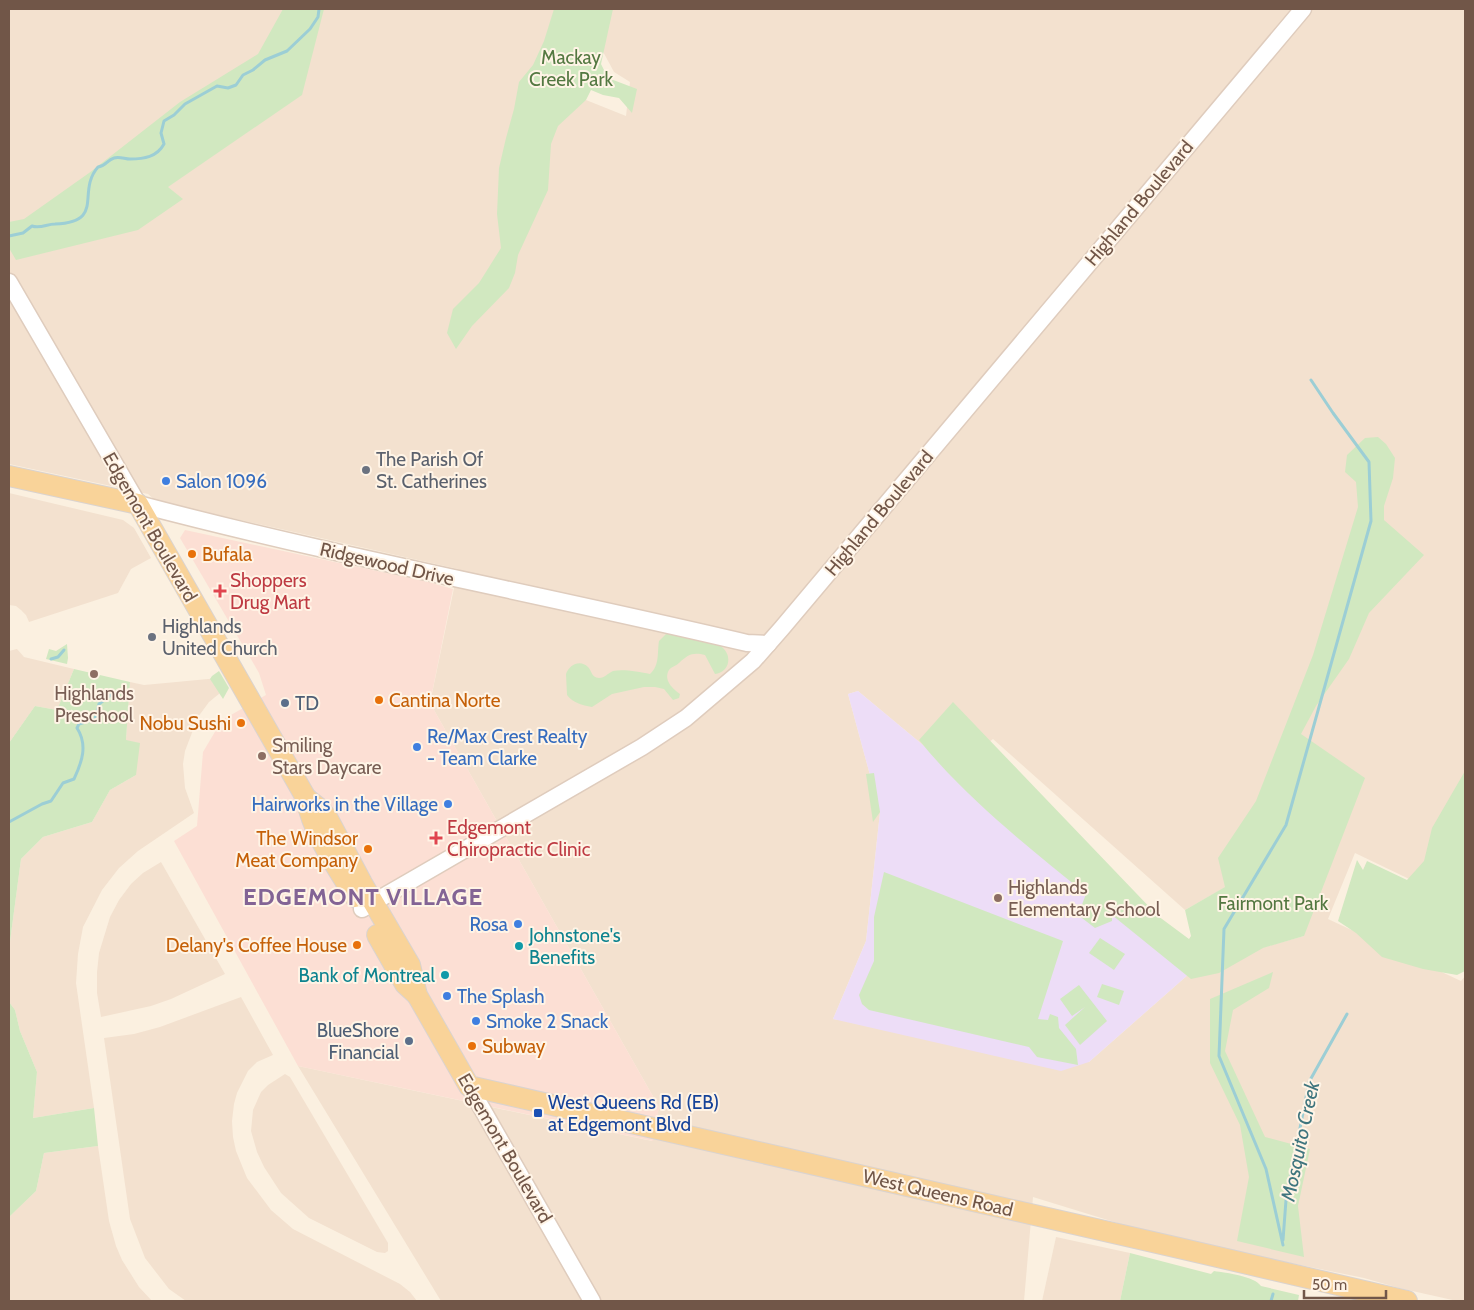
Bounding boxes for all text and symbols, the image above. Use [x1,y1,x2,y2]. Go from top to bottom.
park label: Mackay Creek Park [529,46,613,91]
street label: Highland Boulevard [1080,136,1198,270]
street label: Highland Boulevard [820,446,938,580]
street label: Edgemont Boulevard [98,448,202,606]
place label: The Parish Of St. Catherines [376,448,487,493]
marker: The Parish Of St. Catherines [360,464,372,476]
place label: Salon 1096 [176,470,267,493]
marker: Salon 1096 [160,475,172,487]
street label: Ridgewood Drive [318,537,457,591]
place label: Bufala [202,543,252,566]
marker: Bufala [186,548,198,560]
place label: Shoppers Drug Mart [230,569,311,614]
marker: Shoppers Drug Mart [214,585,226,597]
place label: Highlands United Church [162,615,278,660]
marker: Highlands United Church [146,631,158,643]
marker: Highlands Preschool [88,668,100,680]
place label: Highlands Preschool [54,682,134,727]
place label: Cantina Norte [389,689,501,712]
place label: TD [295,692,319,715]
marker: Cantina Norte [373,694,385,706]
marker: TD [279,697,291,709]
place label: Nobu Sushi [140,712,231,735]
marker: Nobu Sushi [235,717,247,729]
place label: Re/Max Crest Realty - Team Clarke [427,725,588,770]
place label: Smiling Stars Daycare [272,734,382,779]
marker: Re/Max Crest Realty - Team Clarke [411,741,423,753]
marker: Smiling Stars Daycare [256,750,268,762]
place label: Hairworks in the Village [251,793,438,816]
marker: Hairworks in the Village [442,798,454,810]
place label: Edgemont Chiropractic Clinic [447,816,591,861]
place label: The Windsor Meat Company [235,827,358,872]
marker: Edgemont Chiropractic Clinic [429,831,443,845]
marker: The Windsor Meat Company [362,843,374,855]
place label: Highlands Elementary School [1008,876,1161,921]
district label: EDGEMONT VILLAGE [243,882,483,911]
marker: Highlands Elementary School [992,892,1004,904]
park label: Fairmont Park [1218,892,1329,915]
place label: Rosa [469,913,508,936]
marker: Rosa [512,918,524,930]
place label: Johnstone's Benefits [528,924,621,969]
place label: Delany's Coffee House [166,934,347,957]
marker: Delany's Coffee House [351,939,363,951]
marker: Johnstone's Benefits [513,940,525,952]
place label: Bank of Montreal [299,964,436,987]
marker: Bank of Montreal [439,969,451,981]
place label: The Splash [457,985,545,1008]
marker: The Splash [441,990,453,1002]
place label: Smoke 2 Snack [486,1010,609,1033]
marker: Smoke 2 Snack [470,1015,482,1027]
place label: BlueShore Financial [317,1019,400,1064]
marker: BlueShore Financial [403,1035,415,1047]
place label: Subway [482,1035,546,1058]
marker: Subway [466,1040,478,1052]
street label: Edgemont Boulevard [453,1069,557,1227]
water label: Mosquito Creek [1275,1077,1325,1204]
place label: West Queens Rd (EB) at Edgemont Blvd [548,1091,719,1136]
marker: West Queens Rd (EB) at Edgemont Blvd [532,1107,544,1119]
street label: West Queens Road [861,1165,1015,1221]
scale bar [1304,1268,1386,1300]
text: 50 m [1312,1276,1347,1294]

